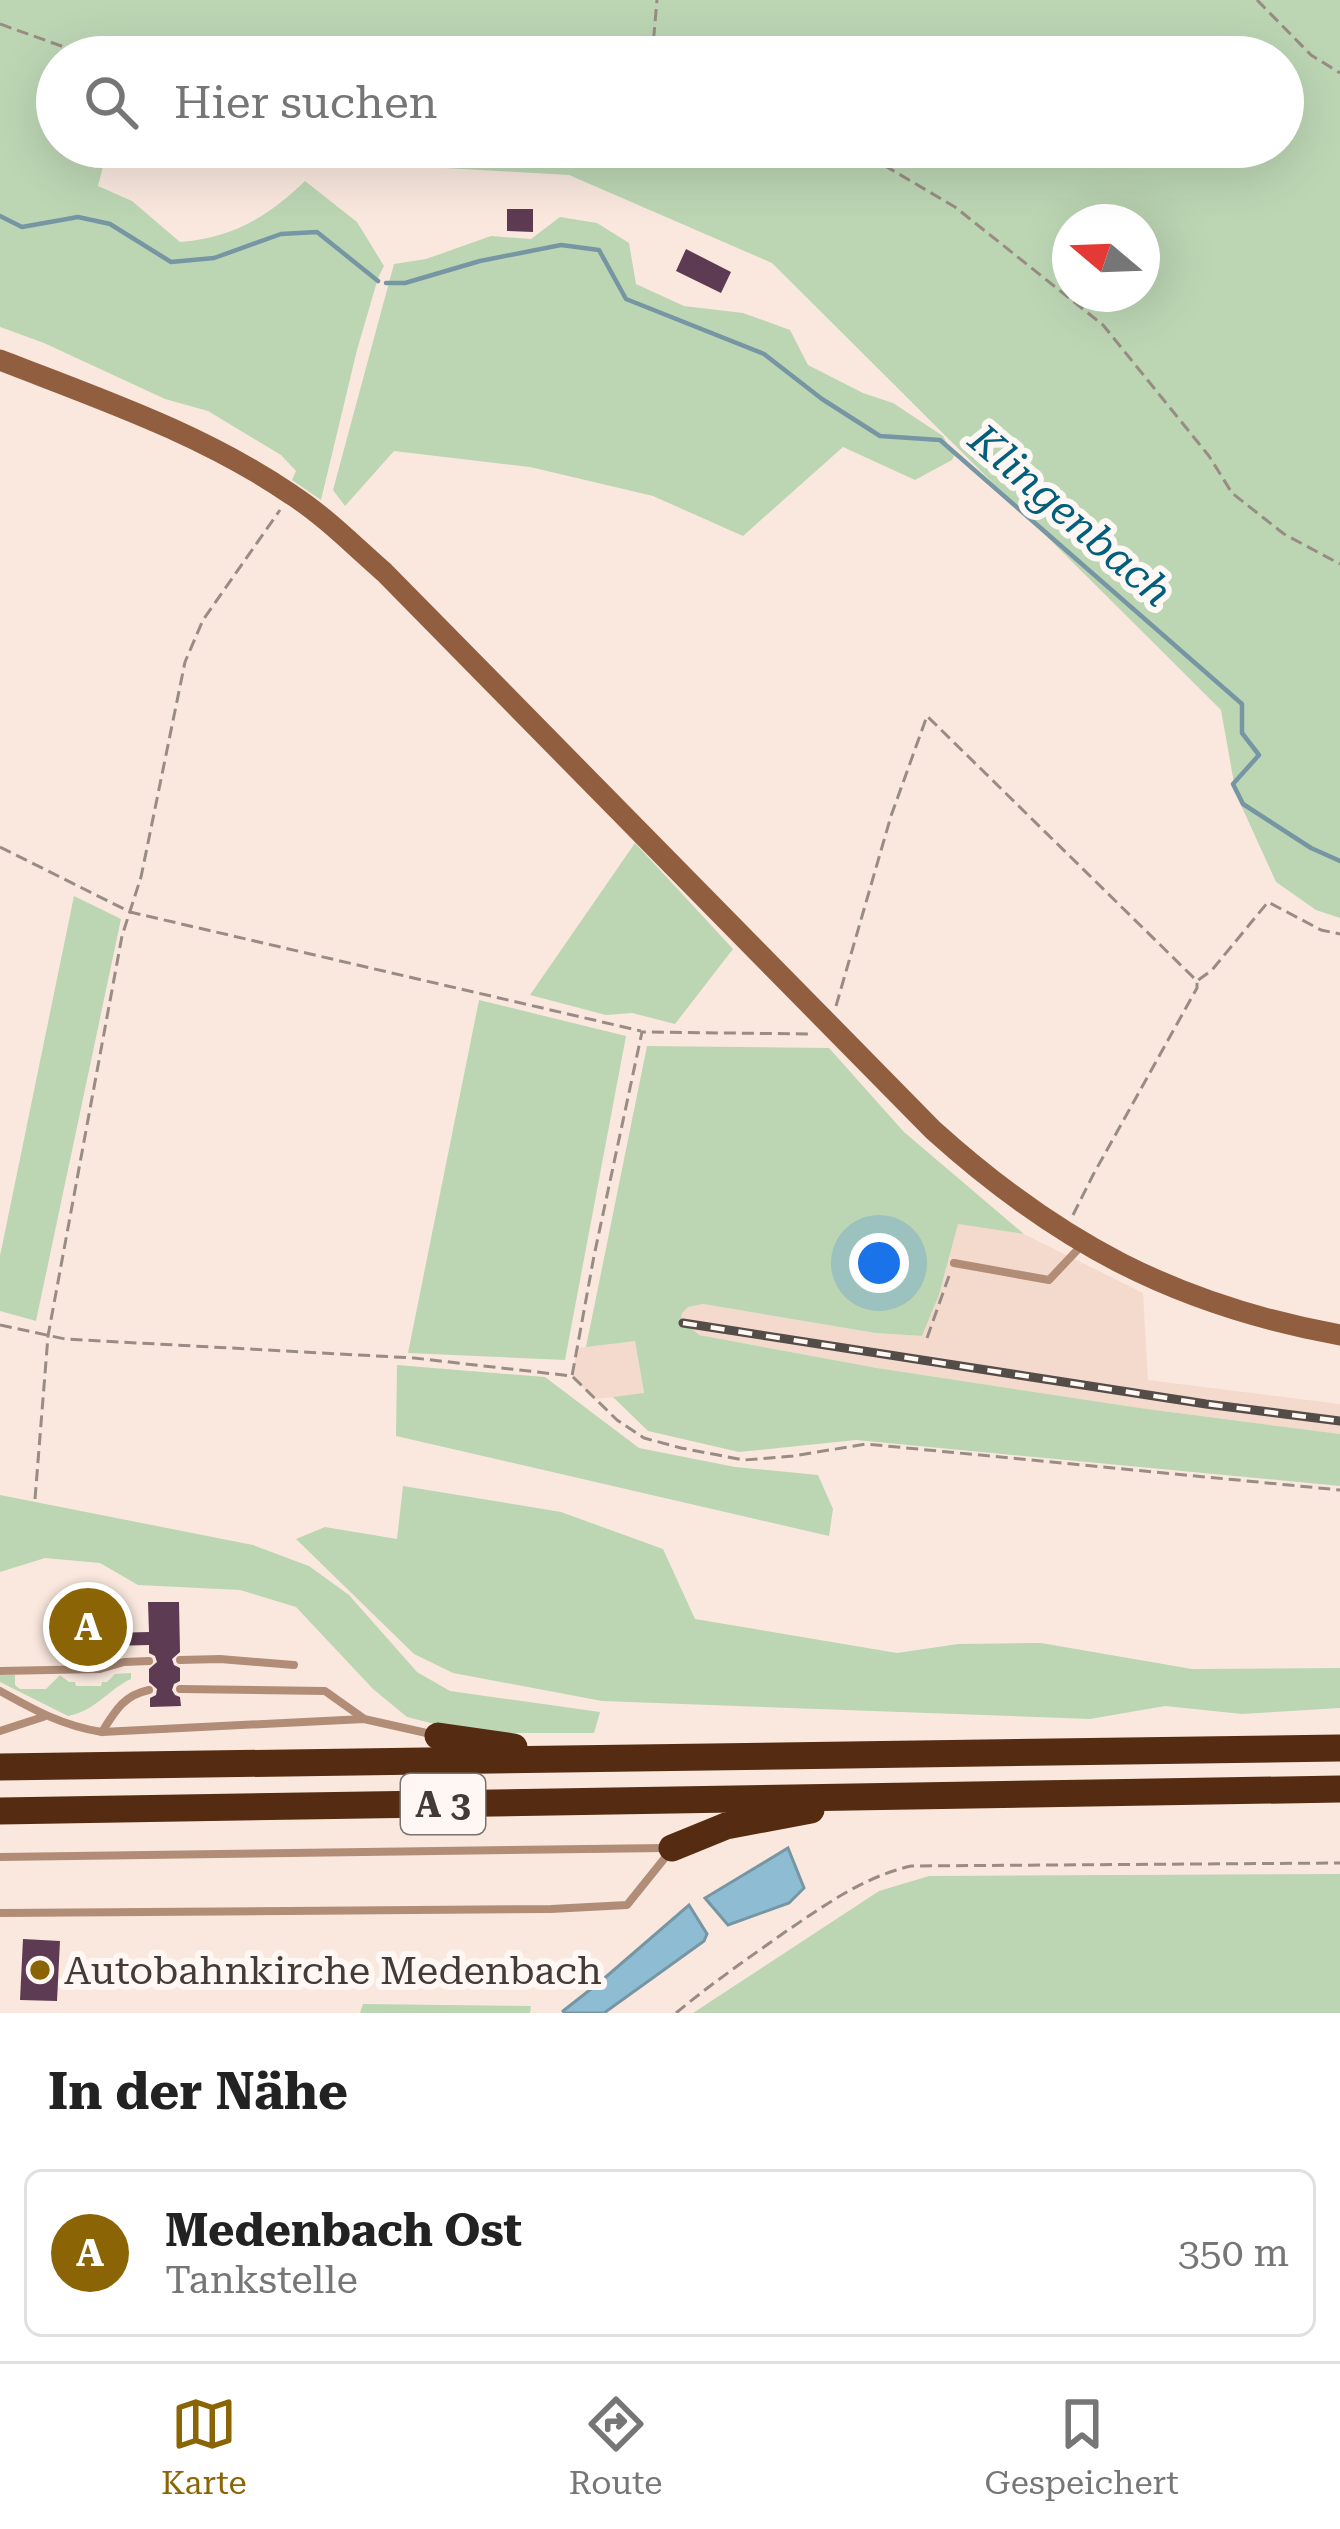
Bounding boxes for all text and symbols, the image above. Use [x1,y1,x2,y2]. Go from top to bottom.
search box [36,36,1304,168]
icon: search [78,69,144,135]
text: Hier suchen [174,76,438,129]
north arrow [1052,204,1160,312]
water label: Klingenbach [959,414,1182,617]
your location [849,1233,909,1293]
pin: A [49,1582,127,1672]
road number: A 3 [401,1774,485,1834]
place label: Autobahnkirche Medenbach [64,1948,602,1994]
marker: Autobahnkirche Medenbach [27,1957,53,1983]
text: In der Nähe [48,2062,348,2121]
text: Medenbach Ost [165,2204,522,2257]
text: A [76,2230,104,2276]
text: 350 m [1178,2230,1289,2276]
text: Tankstelle [165,2257,358,2303]
tab: Karte [161,2391,247,2502]
tab: Route [569,2391,662,2502]
tab: Gespeichert [984,2391,1179,2502]

